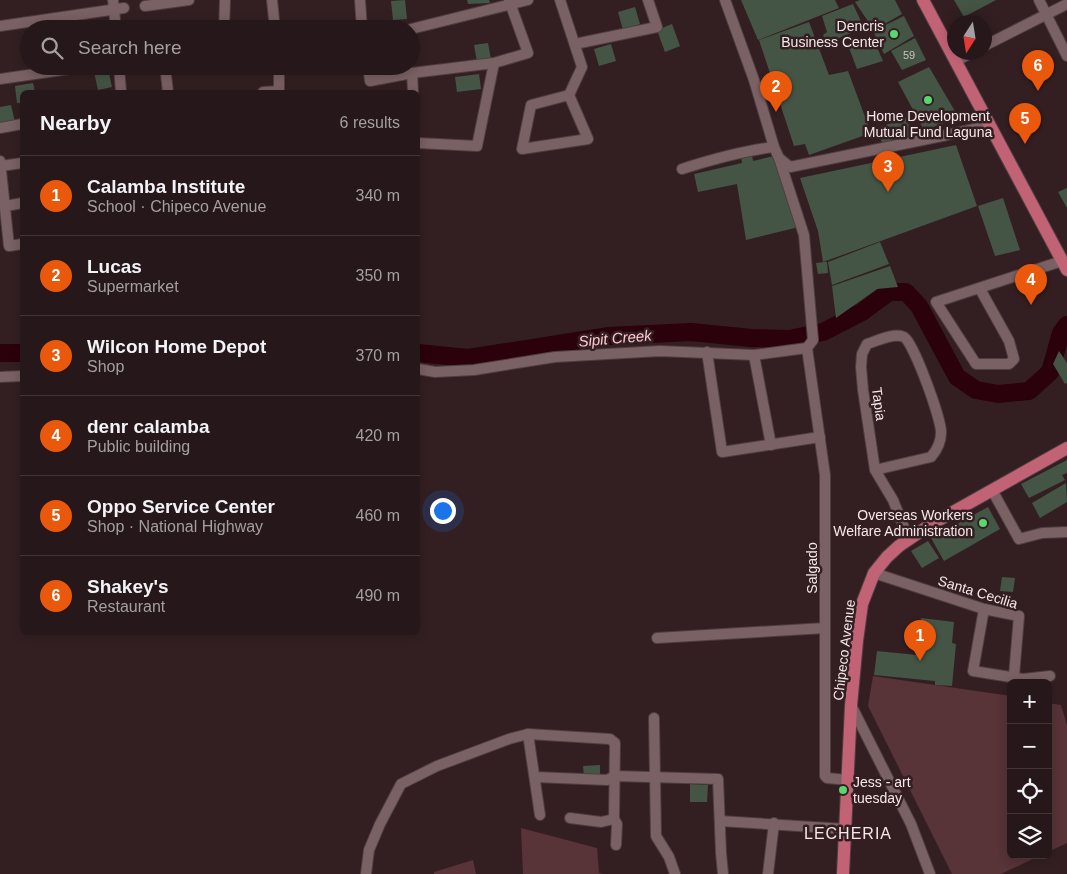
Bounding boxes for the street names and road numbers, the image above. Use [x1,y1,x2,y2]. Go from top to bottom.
street label: Tapia [869,386,889,422]
street label: Salgado [804,542,820,594]
street label: Santa Cecilia [936,572,1020,612]
street label: Chipeco Avenue [830,598,858,701]

